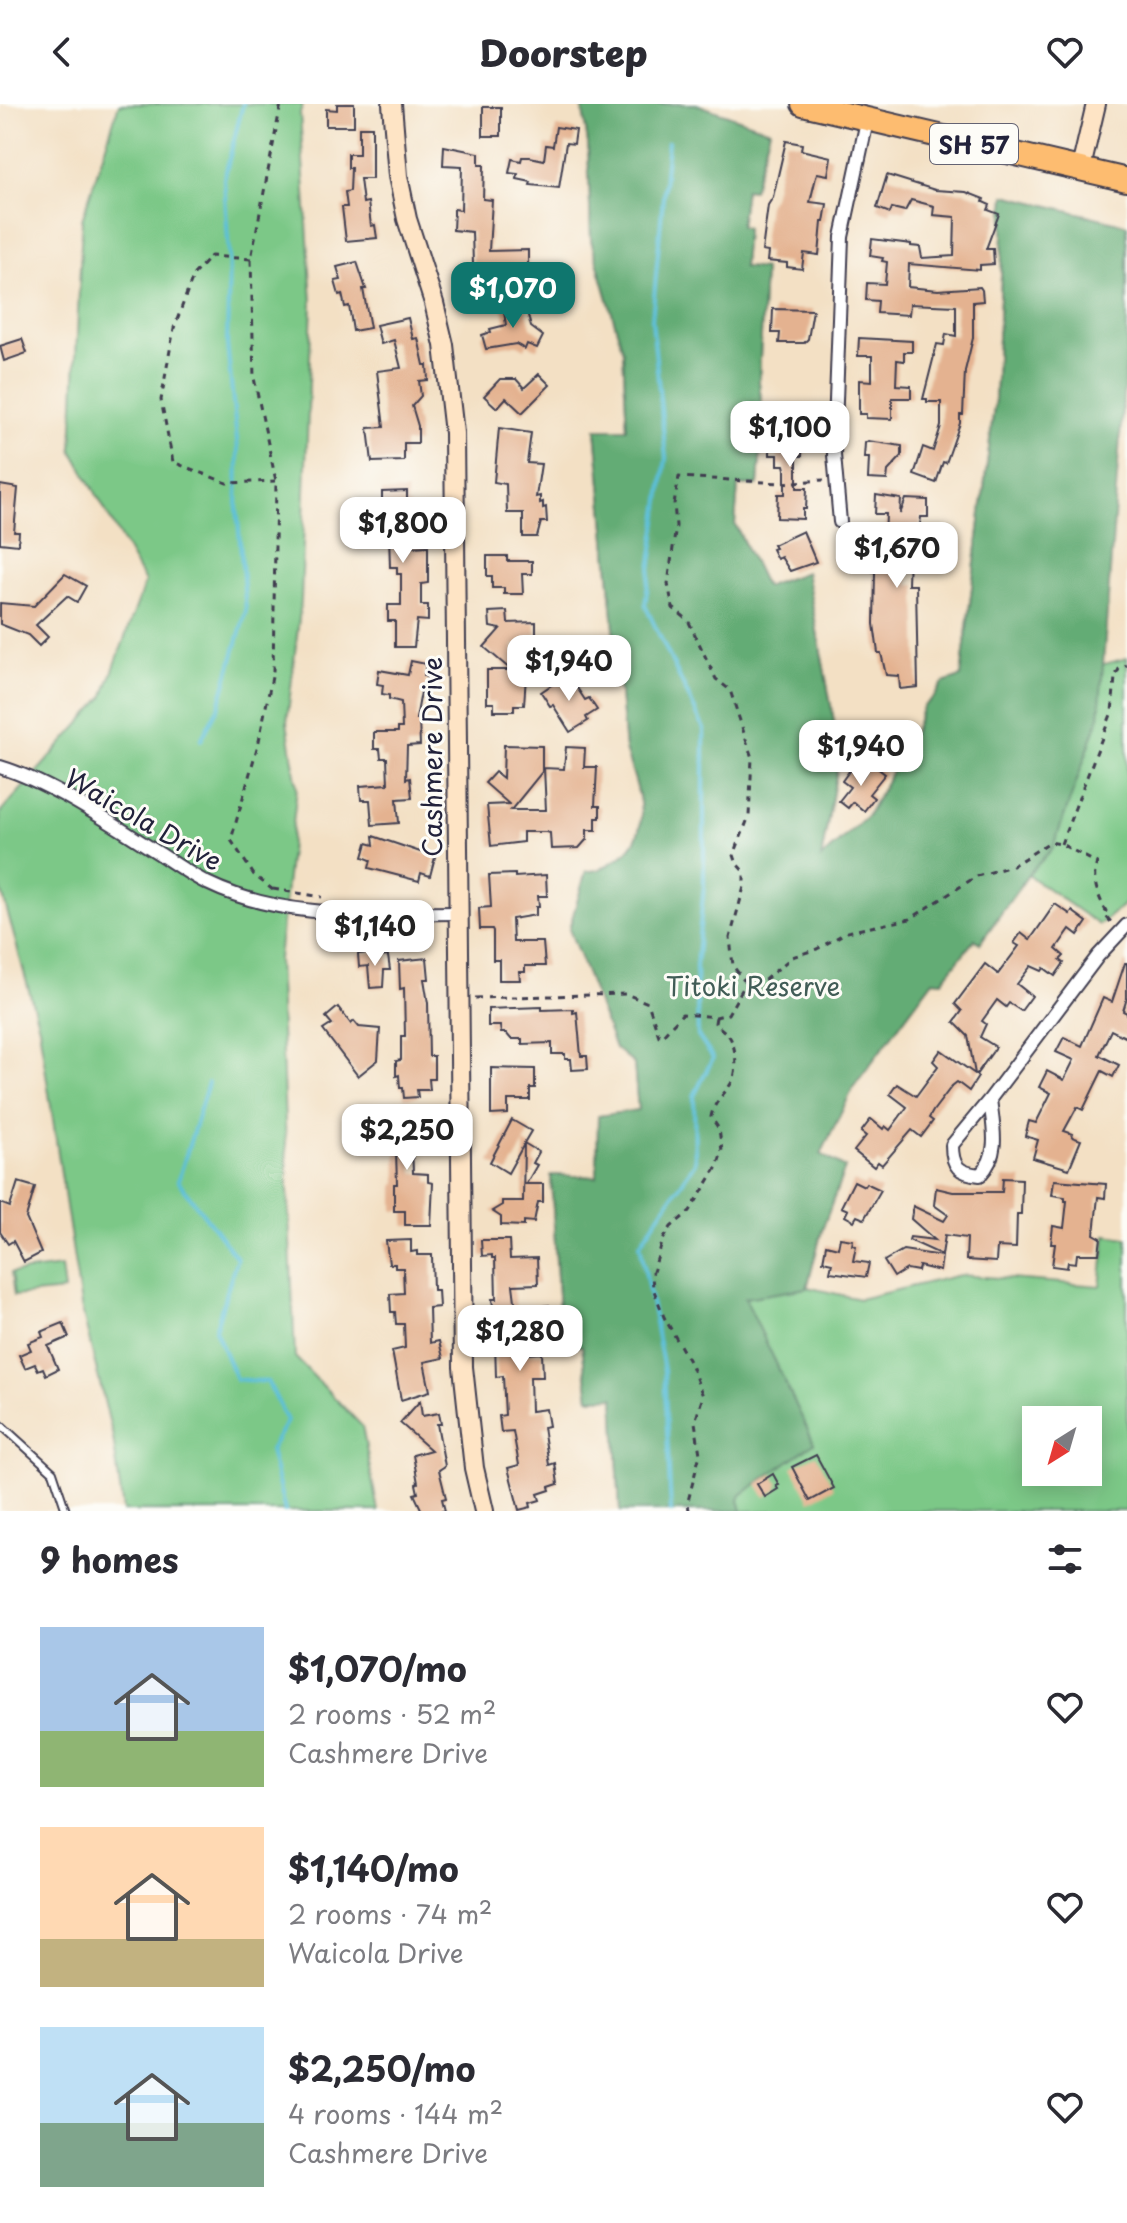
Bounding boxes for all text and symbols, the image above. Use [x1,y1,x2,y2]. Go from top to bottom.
text: Doorstep [479,25,648,79]
icon: back [40,30,84,74]
icon: heart [1043,30,1087,74]
road number: SH 57 [930,124,1018,164]
pin: $1,070 [448,262,578,330]
text: $1,070 [469,268,557,307]
pin: $1,100 [725,401,855,469]
text: $1,100 [748,407,832,446]
pin: $1,800 [338,497,468,565]
text: $1,800 [358,503,448,542]
pin: $1,670 [832,522,962,590]
text: $1,670 [854,528,940,567]
pin: $1,940 [504,635,634,703]
text: $1,940 [525,641,613,680]
street label: Cashmere Drive [412,657,451,857]
pin: $1,940 [796,720,926,788]
text: $1,940 [817,726,905,765]
street label: Waicola Drive [58,758,230,880]
pin: $1,140 [310,900,440,968]
text: $1,140 [334,906,416,945]
park label: Titoki Reserve [666,966,840,1005]
pin: $2,250 [342,1104,472,1172]
text: $2,250 [360,1110,454,1149]
pin: $1,280 [455,1305,585,1373]
text: $1,280 [476,1311,564,1350]
north arrow [1022,1406,1102,1486]
map controls [1022,1406,1102,1486]
text: 9 homes [40,1533,179,1585]
icon: filters [1043,1537,1087,1581]
text: $1,070/mo [288,1642,467,1694]
icon: home [104,1659,200,1755]
icon: heart [1043,1685,1087,1729]
text: 2 rooms · 52 m² [288,1694,496,1733]
text: Cashmere Drive [288,1733,488,1772]
text: $1,140/mo [288,1842,459,1894]
icon: home [104,1859,200,1955]
icon: heart [1043,1885,1087,1929]
text: 2 rooms · 74 m² [288,1894,492,1933]
text: Waicola Drive [288,1933,464,1972]
text: $2,250/mo [288,2042,475,2094]
icon: home [104,2059,200,2155]
icon: heart [1043,2085,1087,2129]
text: 4 rooms · 144 m² [288,2094,503,2133]
text: Cashmere Drive [288,2133,488,2172]

